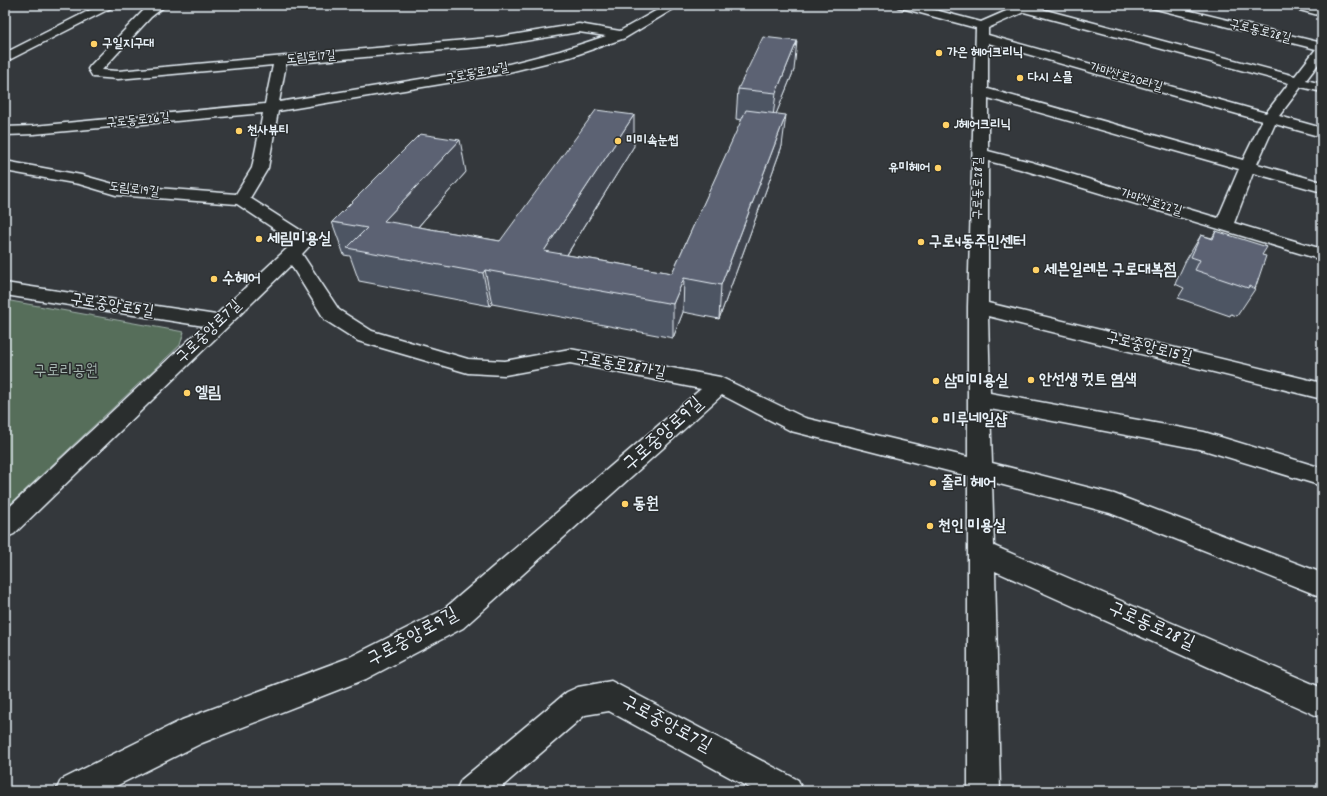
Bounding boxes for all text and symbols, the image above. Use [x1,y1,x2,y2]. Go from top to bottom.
street label: 구로동로28길 [1227,15,1293,49]
place label: 구일지구대 [102,35,154,54]
marker: 구일지구대 [89,39,99,49]
place label: 가은 헤어크리닉 [947,44,1023,63]
street label: 도림로17길 [285,46,337,70]
marker: 가은 헤어크리닉 [934,48,944,58]
street label: 가마산로20라길 [1087,58,1165,98]
street label: 구로동로26길 [444,59,510,89]
place label: 다시 스믈 [1027,69,1073,88]
marker: 다시 스믈 [1015,73,1025,83]
street label: 구로동로26길 [105,109,171,133]
place label: J헤어크리닉 [954,116,1011,135]
marker: J헤어크리닉 [941,120,951,130]
place label: 천사뷰티 [247,122,289,141]
marker: 천사뷰티 [234,126,244,136]
place label: 미미속눈썹 [626,132,679,151]
marker: 미미속눈썹 [613,136,623,146]
street label: 구로동로28길 [969,156,989,220]
place label: 유미헤어 [888,159,930,178]
marker: 유미헤어 [933,163,943,173]
street label: 도림로19길 [108,177,160,203]
street label: 가마산로22길 [1118,185,1184,221]
place label: 세림미용실 [267,228,332,251]
place label: 구로4동주민센터 [929,231,1026,254]
marker: 세림미용실 [254,234,264,244]
marker: 구로4동주민센터 [916,237,926,247]
place label: 세븐일레븐 구로대복점 [1044,259,1177,282]
marker: 세븐일레븐 구로대복점 [1031,265,1041,275]
place label: 수헤어 [222,268,261,291]
marker: 수헤어 [209,274,219,284]
street label: 구로중앙로5길 [68,288,156,324]
street label: 구로중앙로7길 [171,295,247,369]
street label: 구로중앙로15길 [1103,326,1195,370]
street label: 구로동로28가길 [574,347,668,385]
park label: 구로리공원 [34,360,98,383]
place label: 안선생 컷트 염색 [1039,369,1137,392]
place label: 삼미미용실 [944,370,1009,393]
marker: 안선생 컷트 염색 [1026,375,1036,385]
marker: 삼미미용실 [931,376,941,386]
place label: 엘림 [195,382,221,405]
marker: 엘림 [182,388,192,398]
street label: 구로중앙로9길 [618,391,710,479]
place label: 미루네일샵 [943,409,1008,432]
marker: 미루네일샵 [930,415,940,425]
place label: 줄리 헤어 [941,472,996,495]
marker: 줄리 헤어 [928,478,938,488]
place label: 동원 [633,493,659,516]
marker: 동원 [620,499,630,509]
place label: 천인 미용실 [938,515,1006,538]
marker: 천인 미용실 [925,521,935,531]
street label: 구로동로28길 [1103,596,1199,658]
street label: 구로중앙로9길 [363,602,463,674]
street label: 구로중앙로7길 [616,690,716,760]

